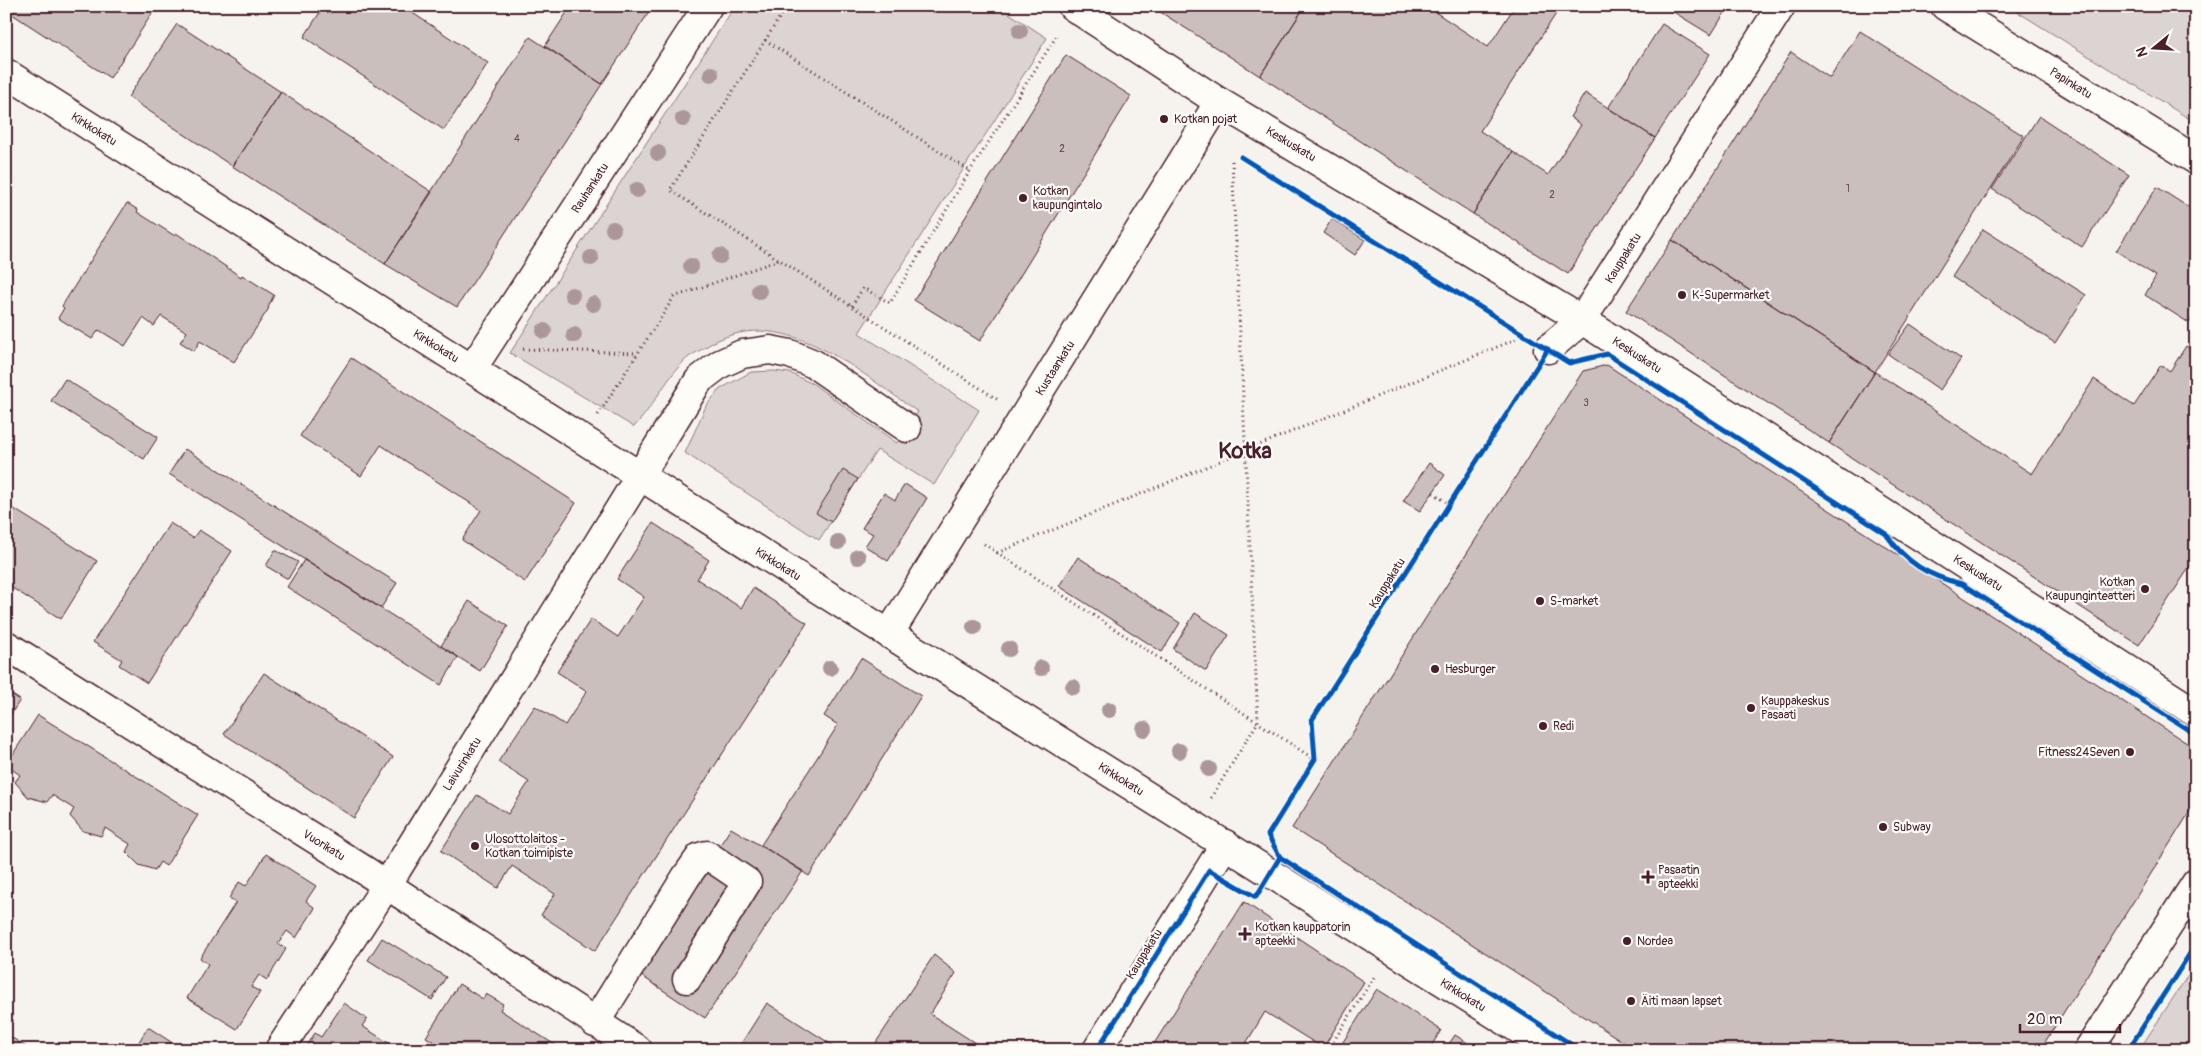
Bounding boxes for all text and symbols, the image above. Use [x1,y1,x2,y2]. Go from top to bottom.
north arrow [2130,22,2180,72]
text: N [2133,45,2152,59]
street label: Papinkatu [2047,65,2095,102]
street label: Kirkkokatu [68,109,119,149]
place label: Kotkan pojat [1174,112,1237,127]
marker: Kotkan pojat [1158,113,1170,125]
street label: Keskuskatu [1263,124,1319,165]
house number: 4 [514,133,520,145]
house number: 2 [1059,143,1065,155]
street label: Rauhankatu [569,160,612,216]
house number: 1 [1846,183,1850,195]
place label: Kotkan kaupungintalo [1033,184,1103,213]
house number: 2 [1549,189,1555,201]
marker: Kotkan kaupungintalo [1017,192,1029,204]
street label: Kauppakatu [1602,230,1645,286]
place label: K-Supermarket [1692,288,1770,303]
marker: K-Supermarket [1676,289,1688,301]
street label: Kirkkokatu [410,326,461,366]
street label: Keskuskatu [1609,334,1664,377]
street label: Kustaankatu [1033,338,1078,399]
house number: 3 [1583,397,1589,409]
district label: Kotka [1218,437,1272,465]
street label: Kirkkokatu [752,544,803,584]
street label: Keskuskatu [1950,552,2005,595]
street label: Kauppakatu [1366,555,1409,611]
place label: Kotkan Kaupunginteatteri [2045,575,2135,604]
marker: Kotkan Kaupunginteatteri [2139,583,2151,595]
place label: S-market [1550,594,1599,609]
marker: S-market [1534,595,1546,607]
place label: Hesburger [1445,662,1497,677]
marker: Hesburger [1429,663,1441,675]
place label: Kauppakeskus Pasaati [1761,694,1830,723]
marker: Kauppakeskus Pasaati [1745,702,1757,714]
place label: Redi [1553,719,1574,734]
marker: Redi [1537,720,1549,732]
street label: Laivurinkatu [440,735,485,794]
place label: Fitness24Seven [2038,745,2120,760]
marker: Fitness24Seven [2124,746,2136,758]
street label: Kirkkokatu [1095,759,1146,799]
place label: Subway [1893,820,1931,835]
marker: Subway [1877,821,1889,833]
street label: Vuorikatu [300,827,348,864]
place label: Ulosottolaitos - Kotkan toimipiste [485,832,573,861]
marker: Ulosottolaitos - Kotkan toimipiste [469,840,481,852]
place label: Pasaatin apteekki [1658,863,1700,892]
marker: Pasaatin apteekki [1642,871,1654,883]
place label: Kotkan kauppatorin apteekki [1255,920,1351,949]
street label: Kauppakatu [1123,926,1166,982]
marker: Kotkan kauppatorin apteekki [1239,928,1251,940]
place label: Nordea [1637,934,1674,949]
marker: Nordea [1621,935,1633,947]
street label: Kirkkokatu [1437,975,1488,1015]
place label: Äiti maan lapset [1641,993,1722,1009]
marker: Äiti maan lapset [1625,995,1637,1007]
scale bar [2020,1001,2120,1033]
text: 20 m [2027,1010,2062,1029]

